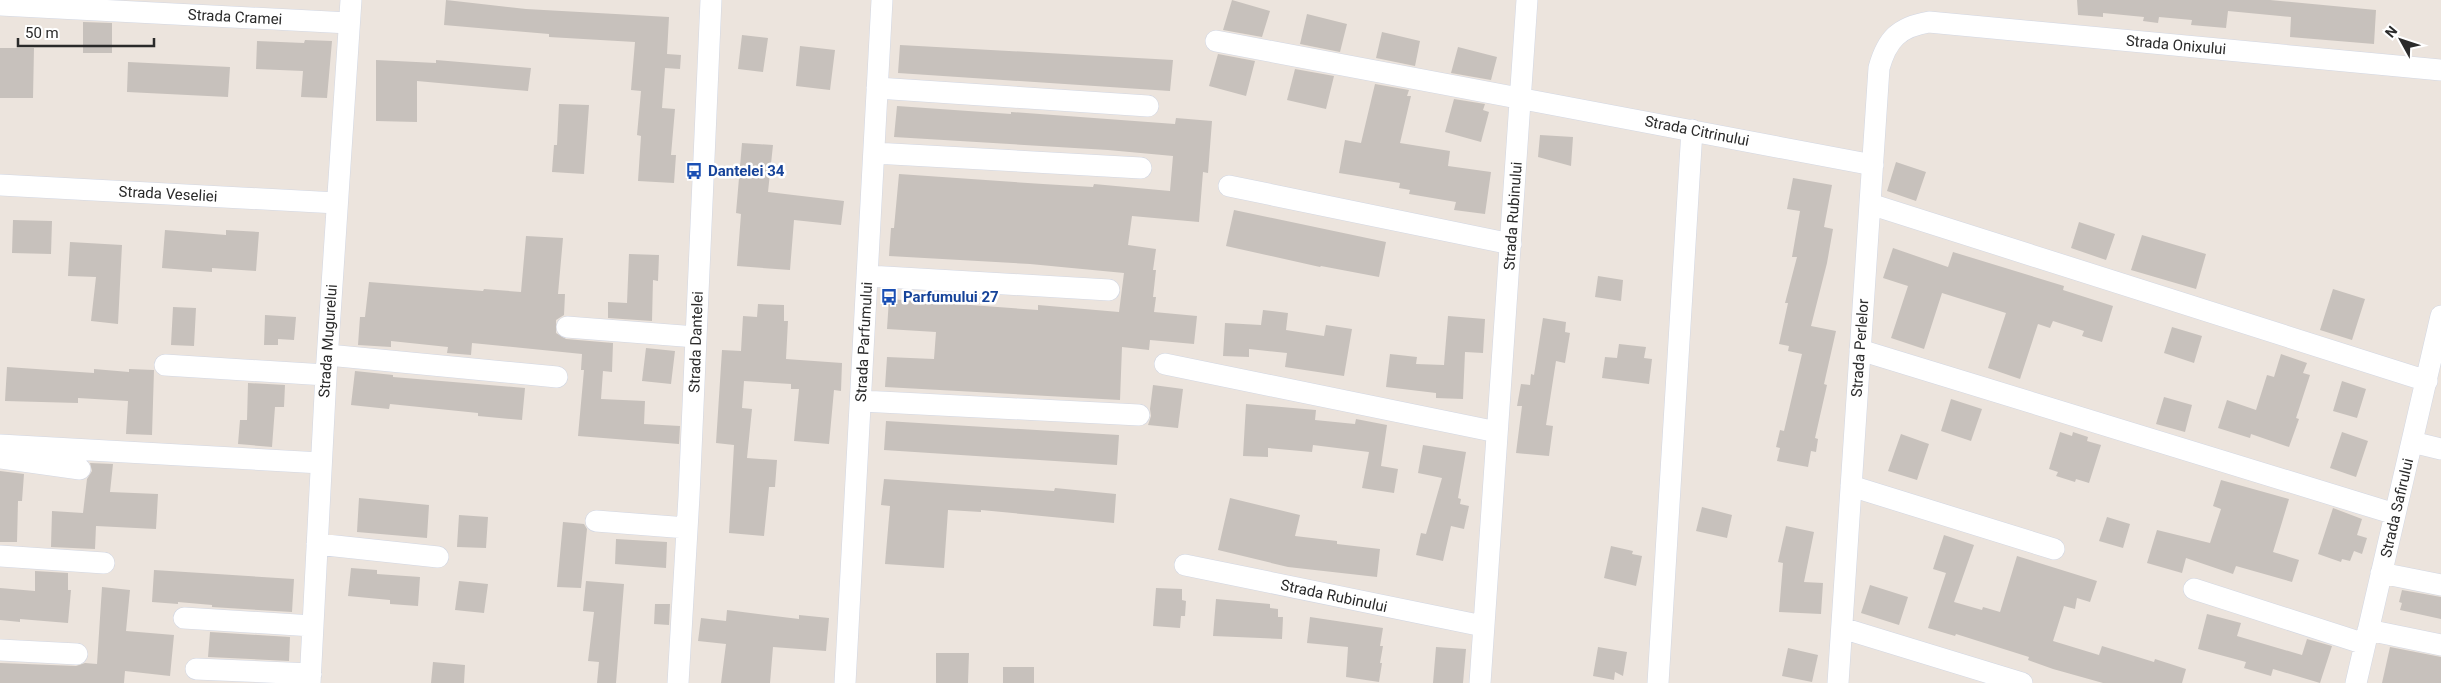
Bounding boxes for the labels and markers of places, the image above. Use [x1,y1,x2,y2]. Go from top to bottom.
bus stop icon: Dantelei 34 [684,161,704,181]
place label: Dantelei 34 [708,162,785,180]
bus stop icon: Parfumului 27 [879,287,899,307]
place label: Parfumului 27 [903,288,999,306]

